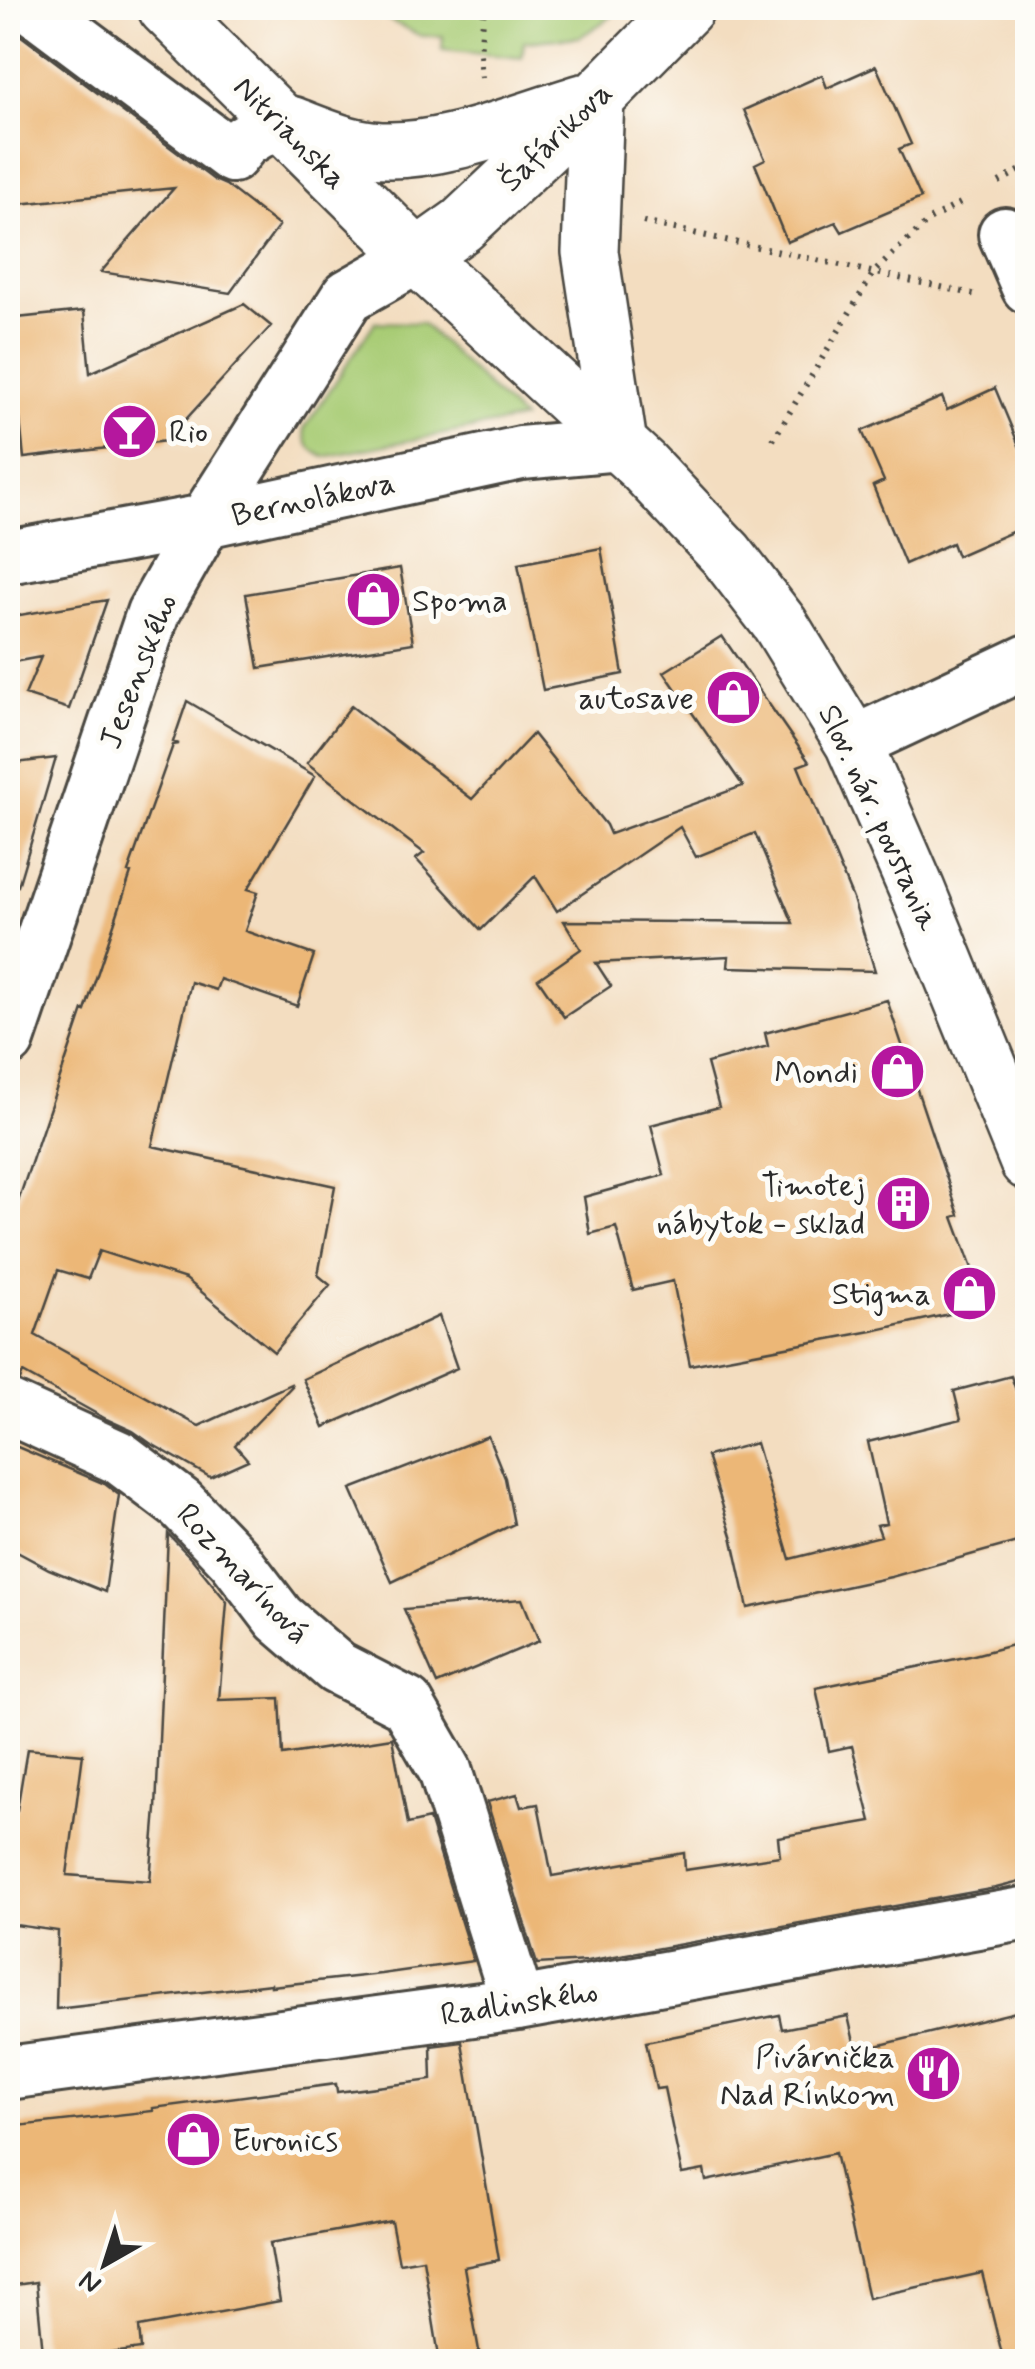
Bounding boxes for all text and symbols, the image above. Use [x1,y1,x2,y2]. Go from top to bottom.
street label: Nitrianska [224,67,356,199]
street label: Šafárikova [491,73,622,202]
bar icon: Rio [100,401,160,461]
place label: Rio [169,412,208,454]
street label: Bernolákova [228,462,399,538]
shop icon: Spoma [343,570,403,630]
place label: Spoma [412,581,508,623]
street label: Jesenského [90,588,188,755]
shop icon: autosave [703,667,763,727]
place label: autosave [578,678,694,720]
street label: Slov. nár. povstania [807,698,949,938]
shop icon: Mondi [867,1042,927,1102]
place label: Mondi [774,1053,858,1095]
place label: Timotej nábytok - sklad [656,1166,865,1245]
building icon: Timotej nábytok - sklad [874,1173,934,1233]
shop icon: Stigma [940,1263,1000,1323]
place label: Stigma [832,1274,931,1316]
street label: Rozmarínová [166,1495,319,1654]
street label: Radlinského [438,1971,601,2037]
place label: Pivárnička Nad Rínkom [720,2037,895,2116]
restaurant icon: Pivárnička Nad Rínkom [904,2044,964,2104]
shop icon: Euronics [163,2109,223,2169]
place label: Euronics [232,2120,338,2162]
north arrow [55,2214,155,2314]
text: N [72,2261,110,2302]

